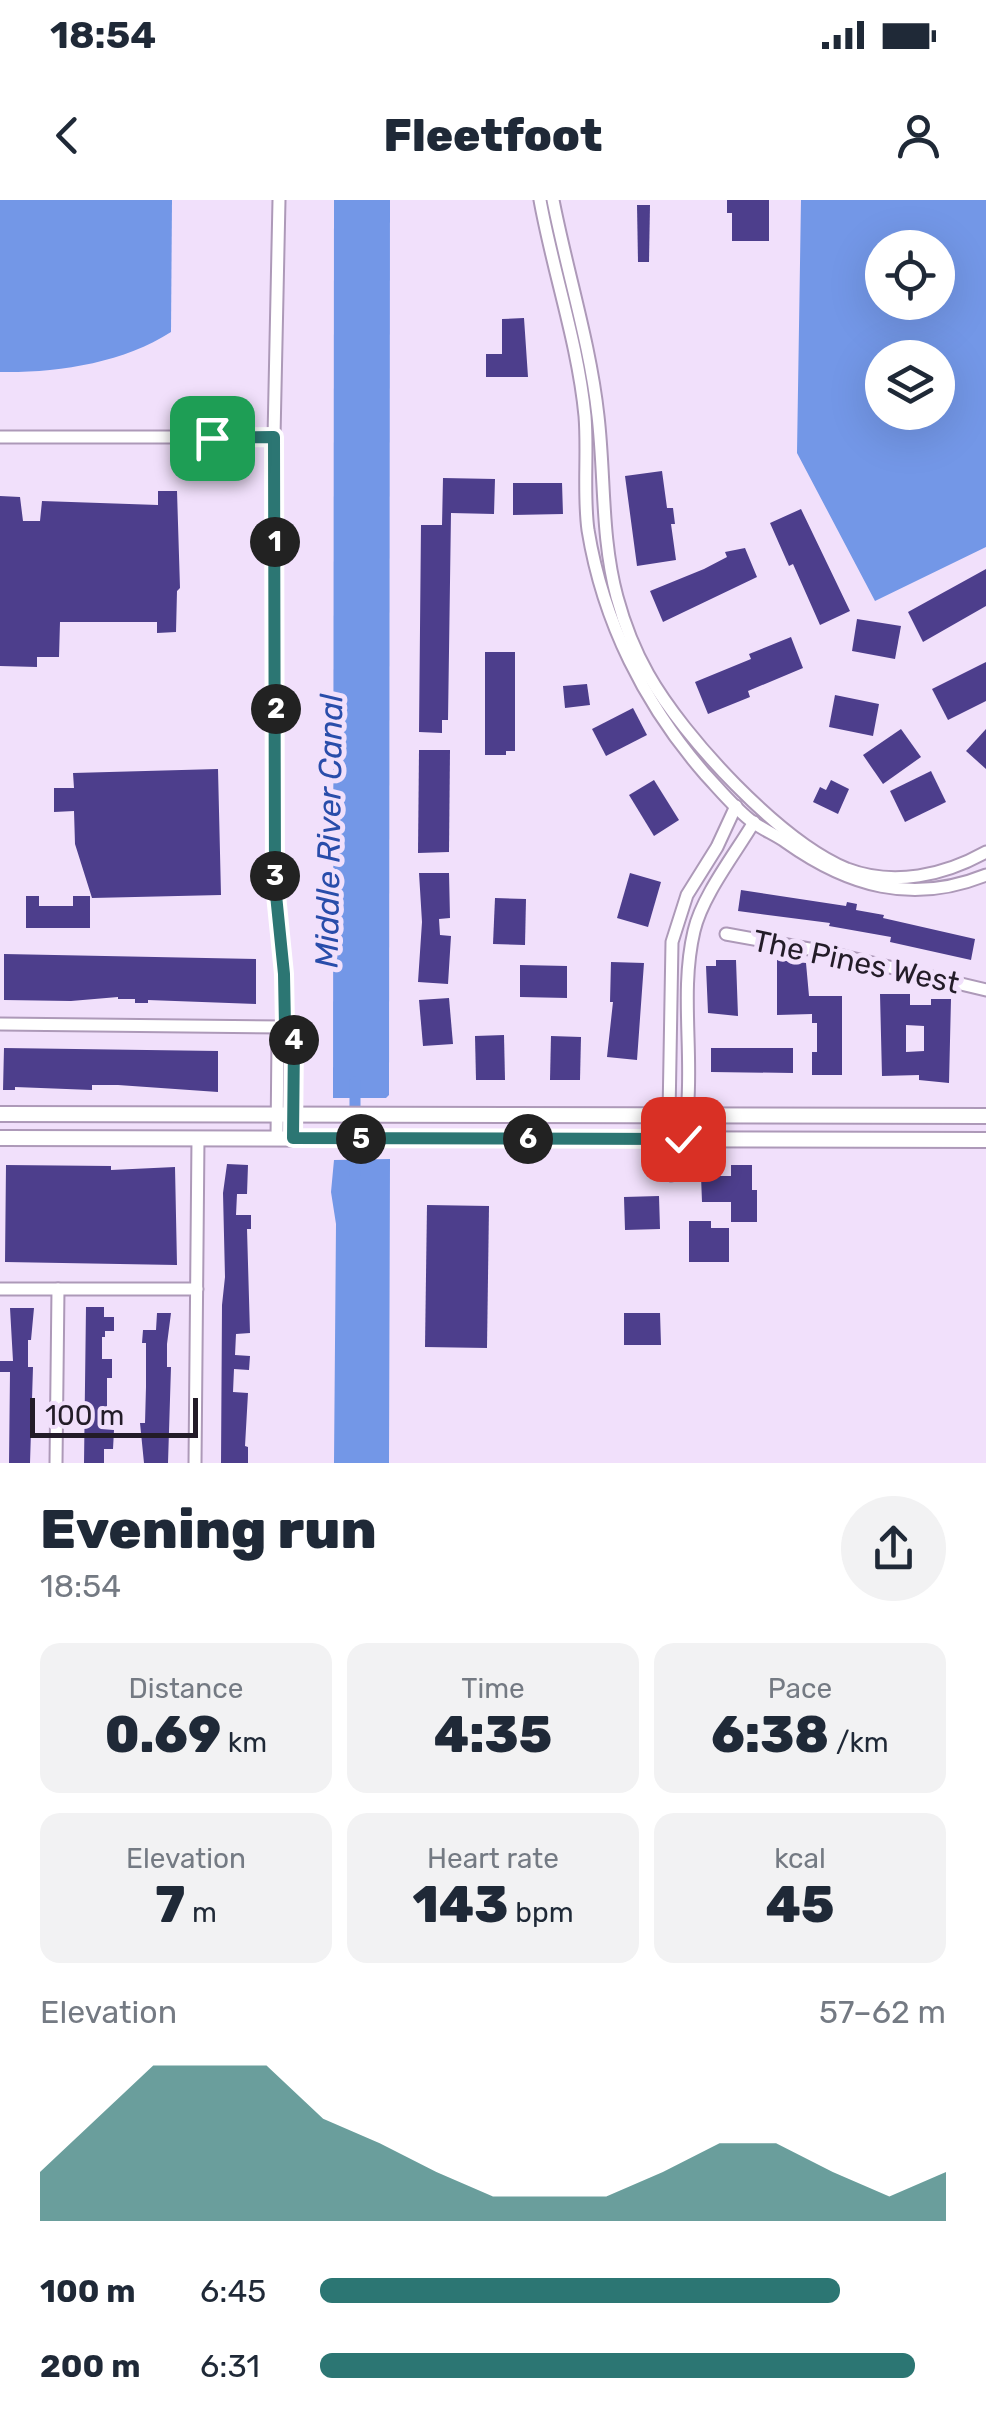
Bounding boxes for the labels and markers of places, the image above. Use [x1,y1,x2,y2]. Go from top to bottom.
pin [170,396,255,481]
pin: 1 [250,517,300,567]
pin: 2 [251,684,301,734]
pin: 3 [250,851,300,901]
pin: 4 [269,1015,319,1065]
pin [641,1097,726,1182]
pin: 5 [336,1114,386,1164]
pin: 6 [503,1114,553,1164]

